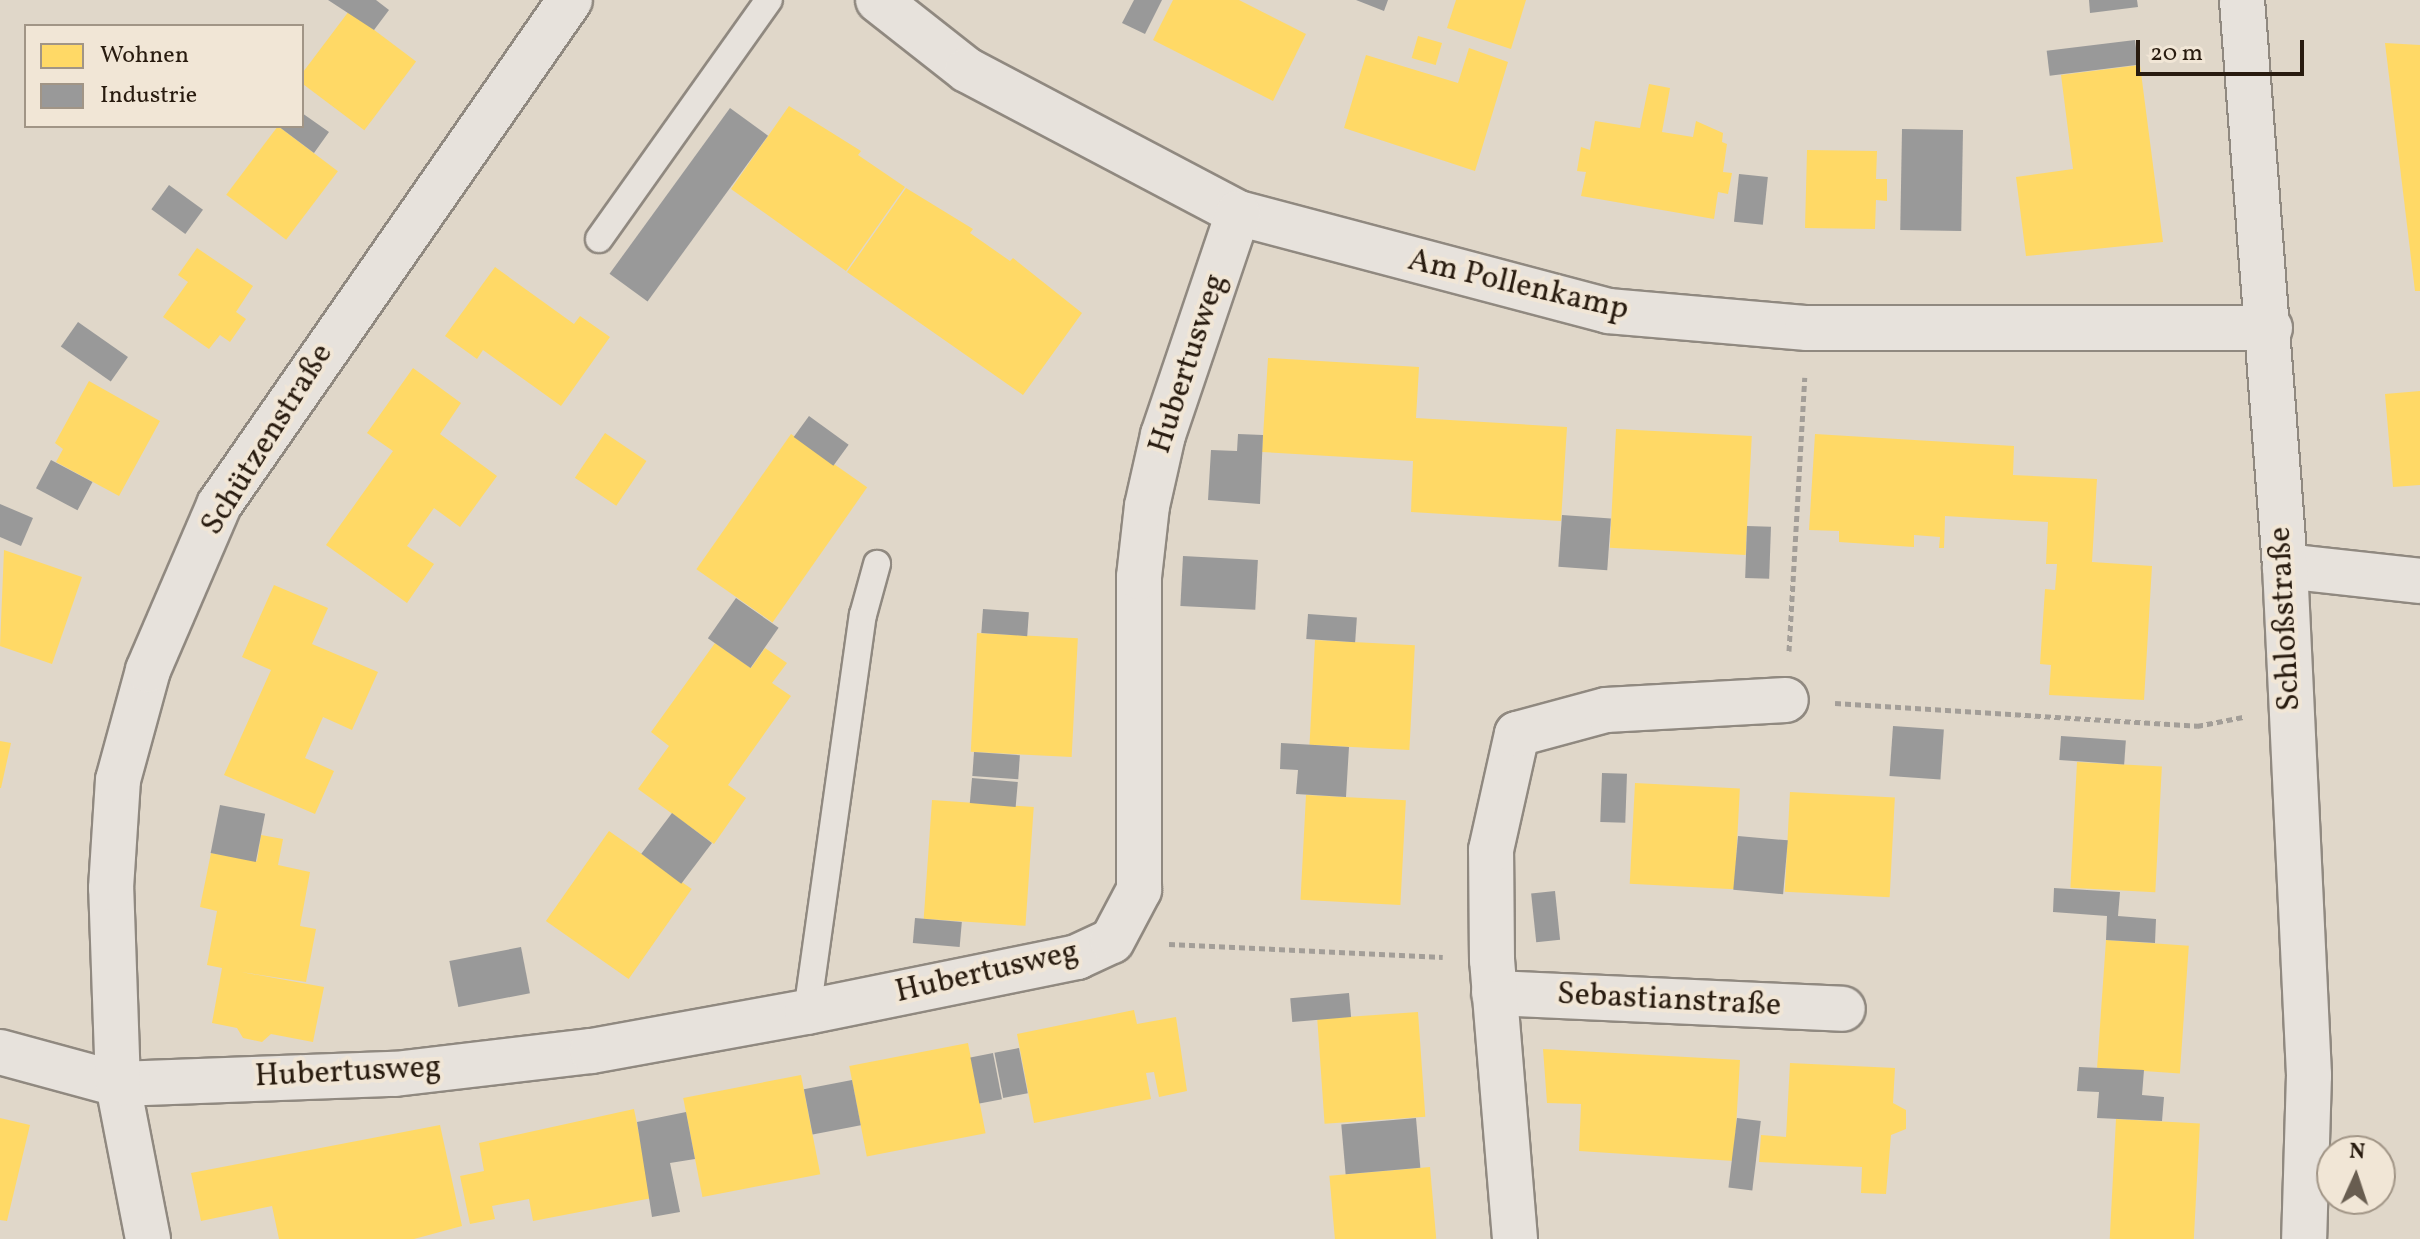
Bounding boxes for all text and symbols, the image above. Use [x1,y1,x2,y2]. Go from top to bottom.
legend [24,24,304,128]
scale bar [2140,24,2308,74]
text: 20 m [2150,37,2203,71]
text: Wohnen [100,39,189,73]
text: Industrie [100,79,197,113]
street label: Am Pollenkamp [1404,242,1632,330]
street label: Hubertusweg [1142,269,1236,459]
street label: Schützenstraße [194,337,342,543]
street label: Schloßstraße [2262,526,2310,712]
street label: Hubertusweg [892,933,1082,1013]
street label: Sebastianstraße [1556,976,1782,1026]
street label: Hubertusweg [254,1049,442,1097]
north arrow [2316,1135,2396,1215]
text: N [2348,1137,2366,1168]

